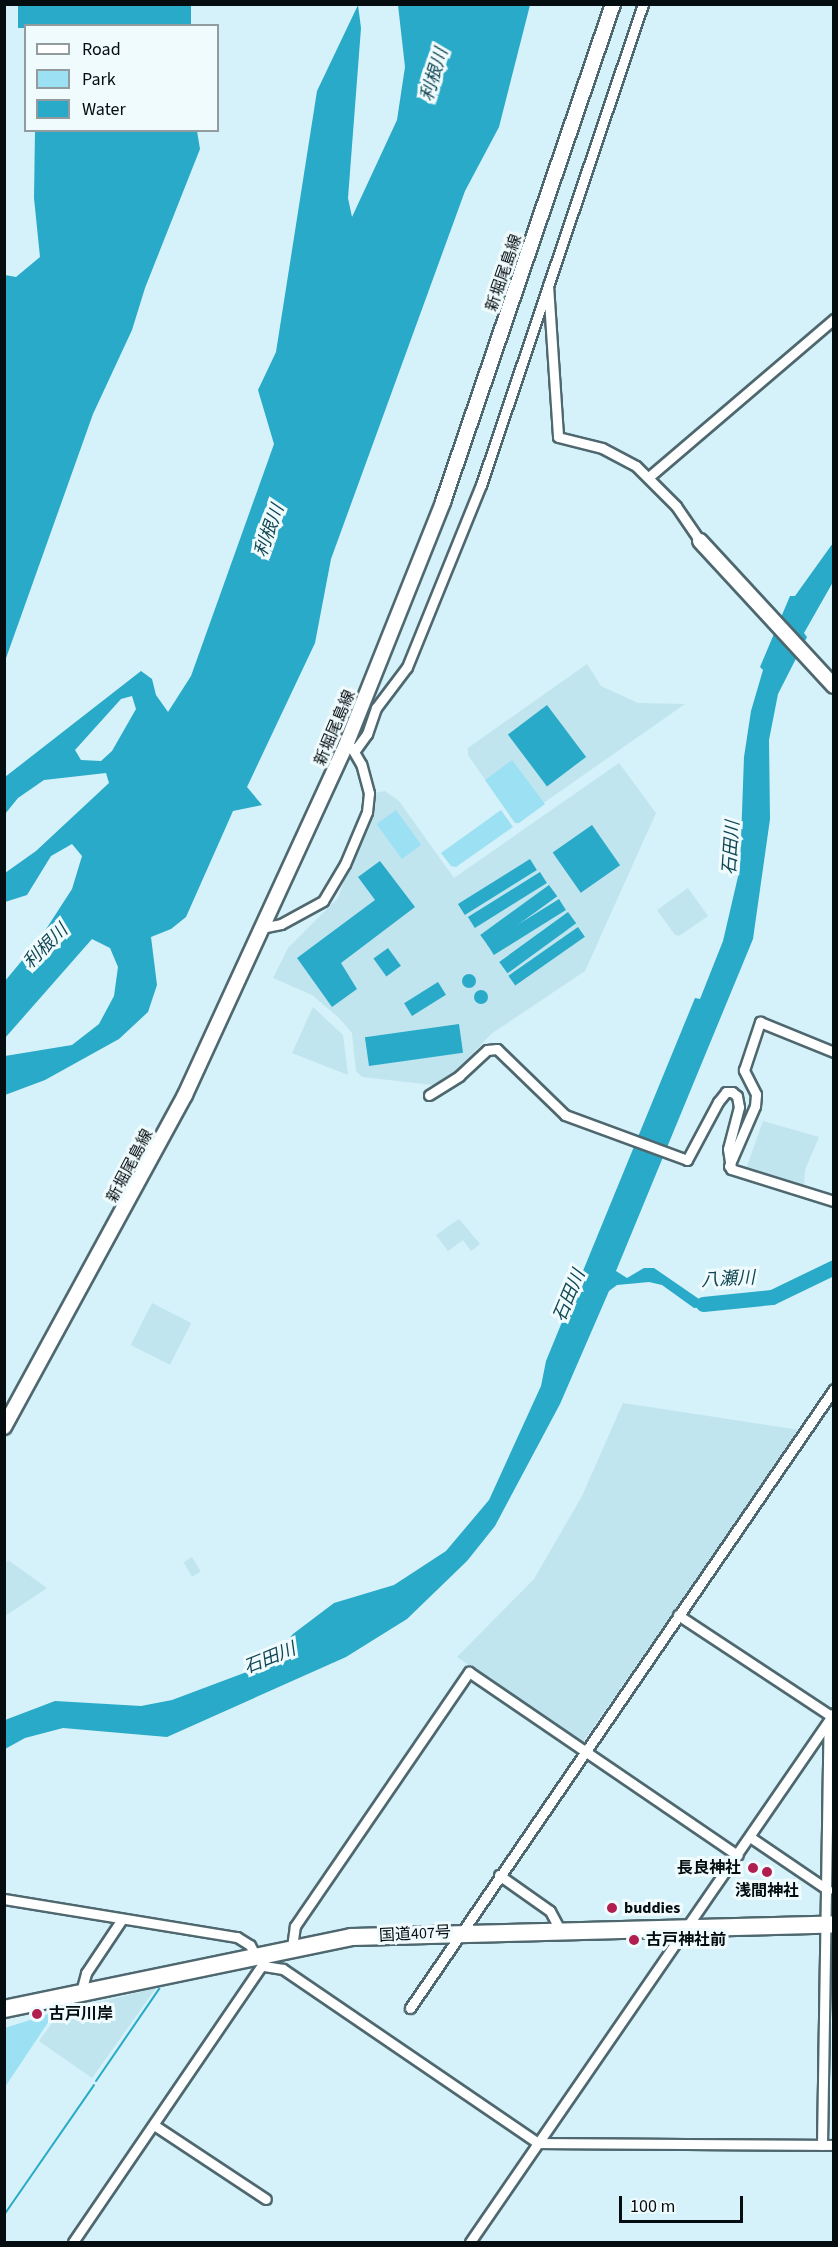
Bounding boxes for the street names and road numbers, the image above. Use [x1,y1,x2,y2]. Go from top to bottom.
street label: 新堀尾島線 [482,232,526,314]
street label: 新堀尾島線 [311,687,359,769]
street label: 新堀尾島線 [103,1126,157,1206]
street label: 国道407号 [379,1923,451,1945]

